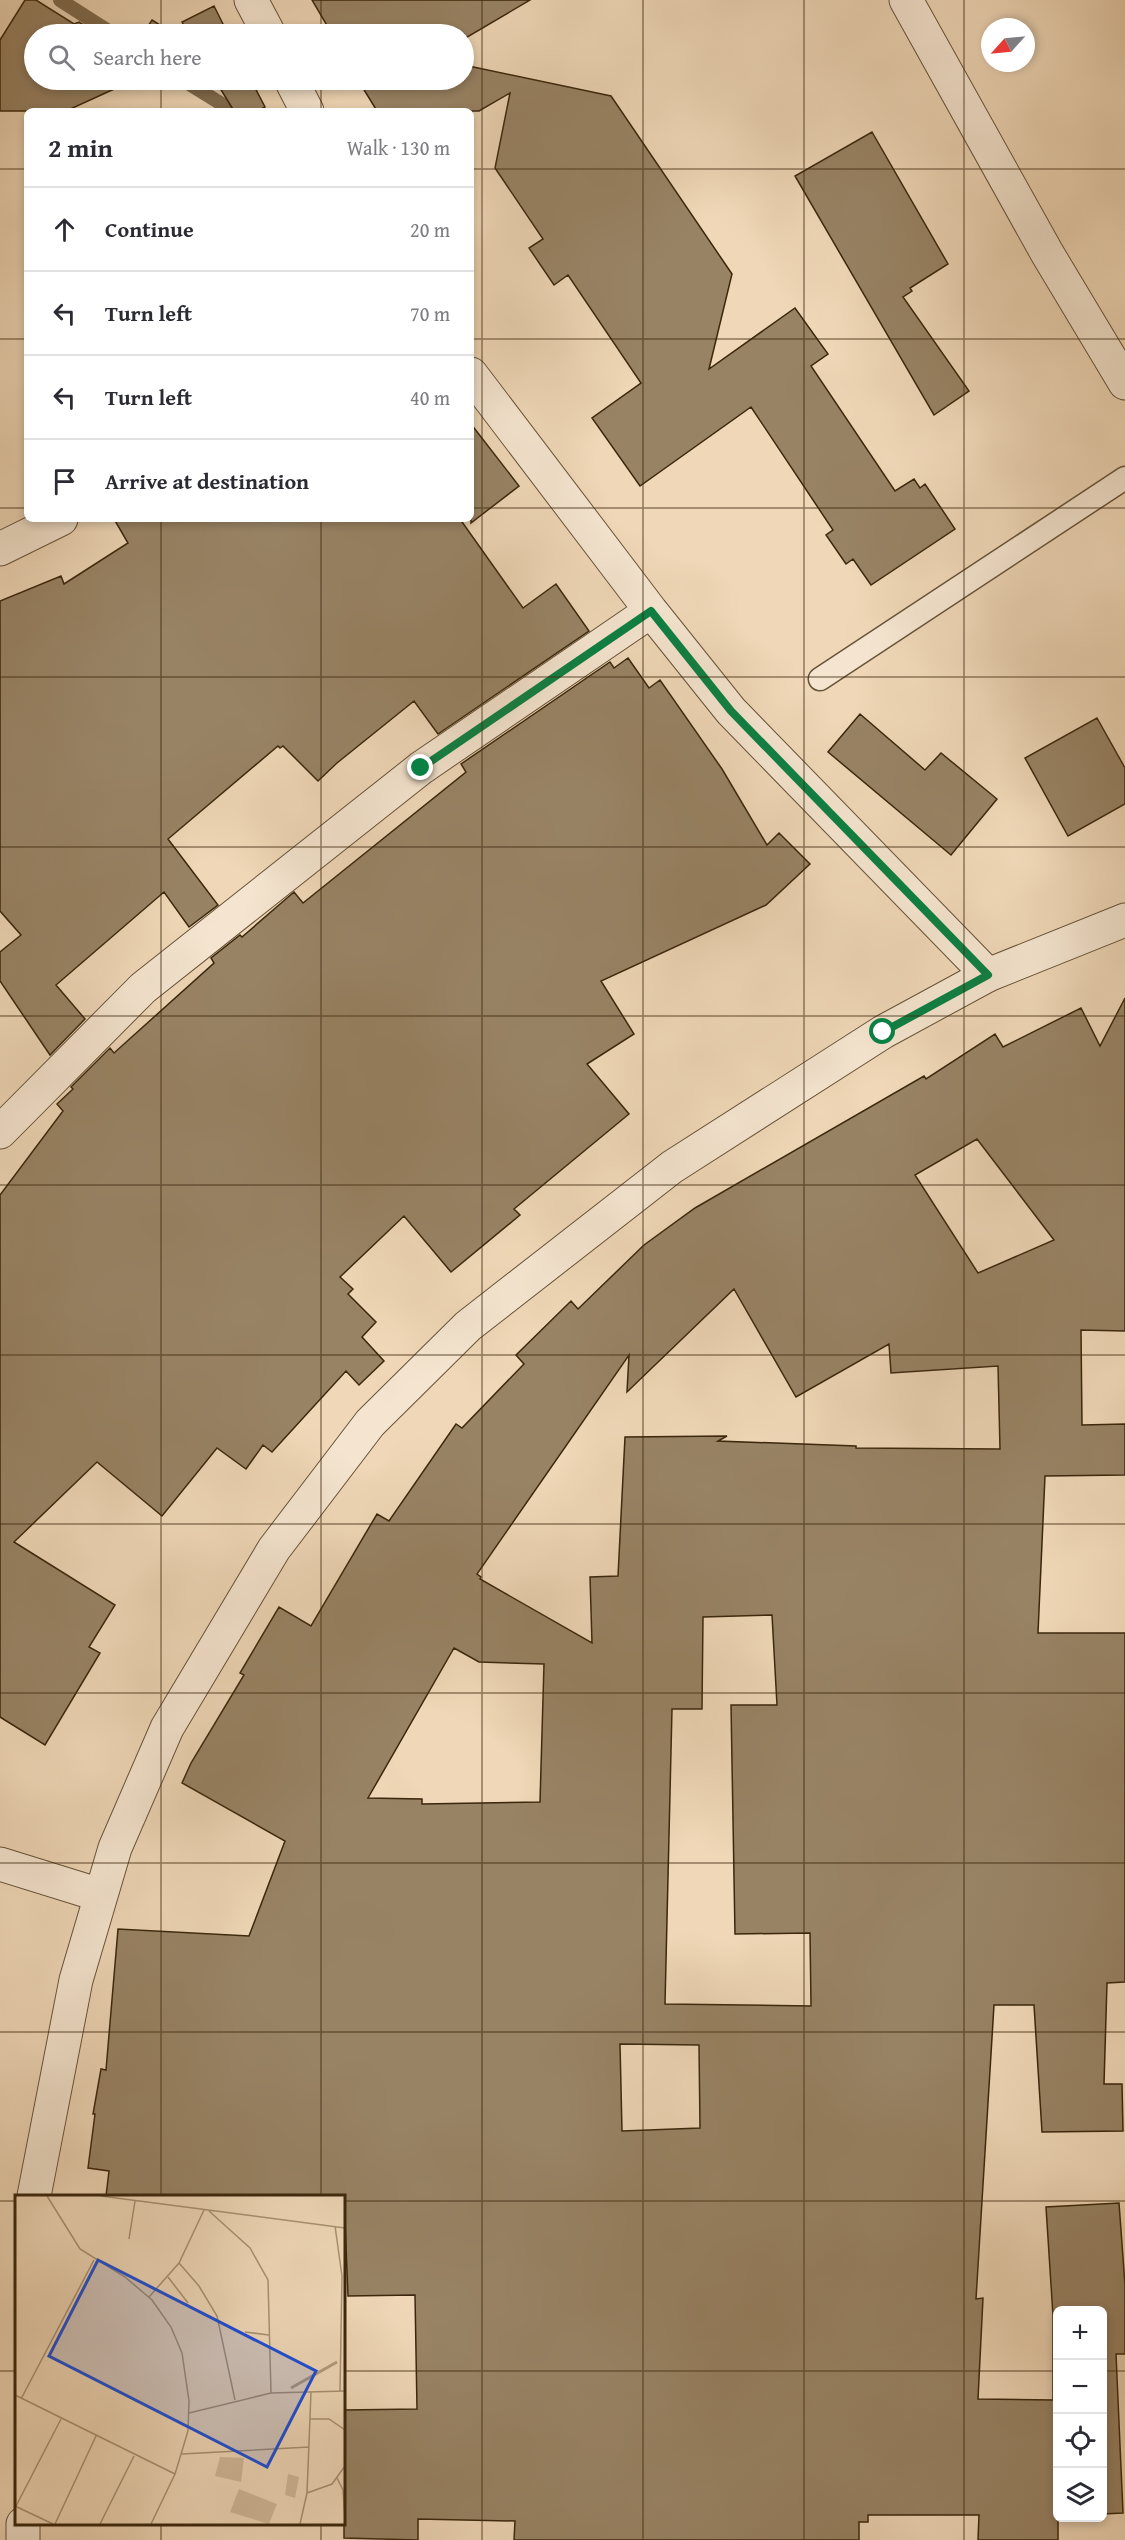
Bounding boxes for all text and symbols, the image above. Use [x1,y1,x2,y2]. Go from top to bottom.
north arrow [981,18,1035,72]
search box [24,24,474,90]
icon: search [45,41,78,74]
text: Search here [93,41,202,73]
text: 2 min [48,128,113,167]
text: Walk · 130 m [347,133,450,162]
icon: ahead [48,213,81,246]
text: Continue [105,213,194,245]
text: 20 m [410,215,450,244]
icon: left [48,297,81,330]
text: Turn left [105,297,192,329]
text: 70 m [410,299,450,328]
icon: left [48,381,81,414]
text: Turn left [105,381,192,413]
text: 40 m [410,383,450,412]
icon: arrive [48,465,81,498]
text: Arrive at destination [105,465,309,497]
route end [407,754,433,780]
route start [869,1018,895,1044]
inset map [15,2195,345,2525]
map controls [1053,2306,1107,2522]
button: + [1053,2306,1107,2360]
button: − [1053,2360,1107,2414]
button: locate [1053,2414,1107,2468]
button: layers [1053,2468,1107,2522]

